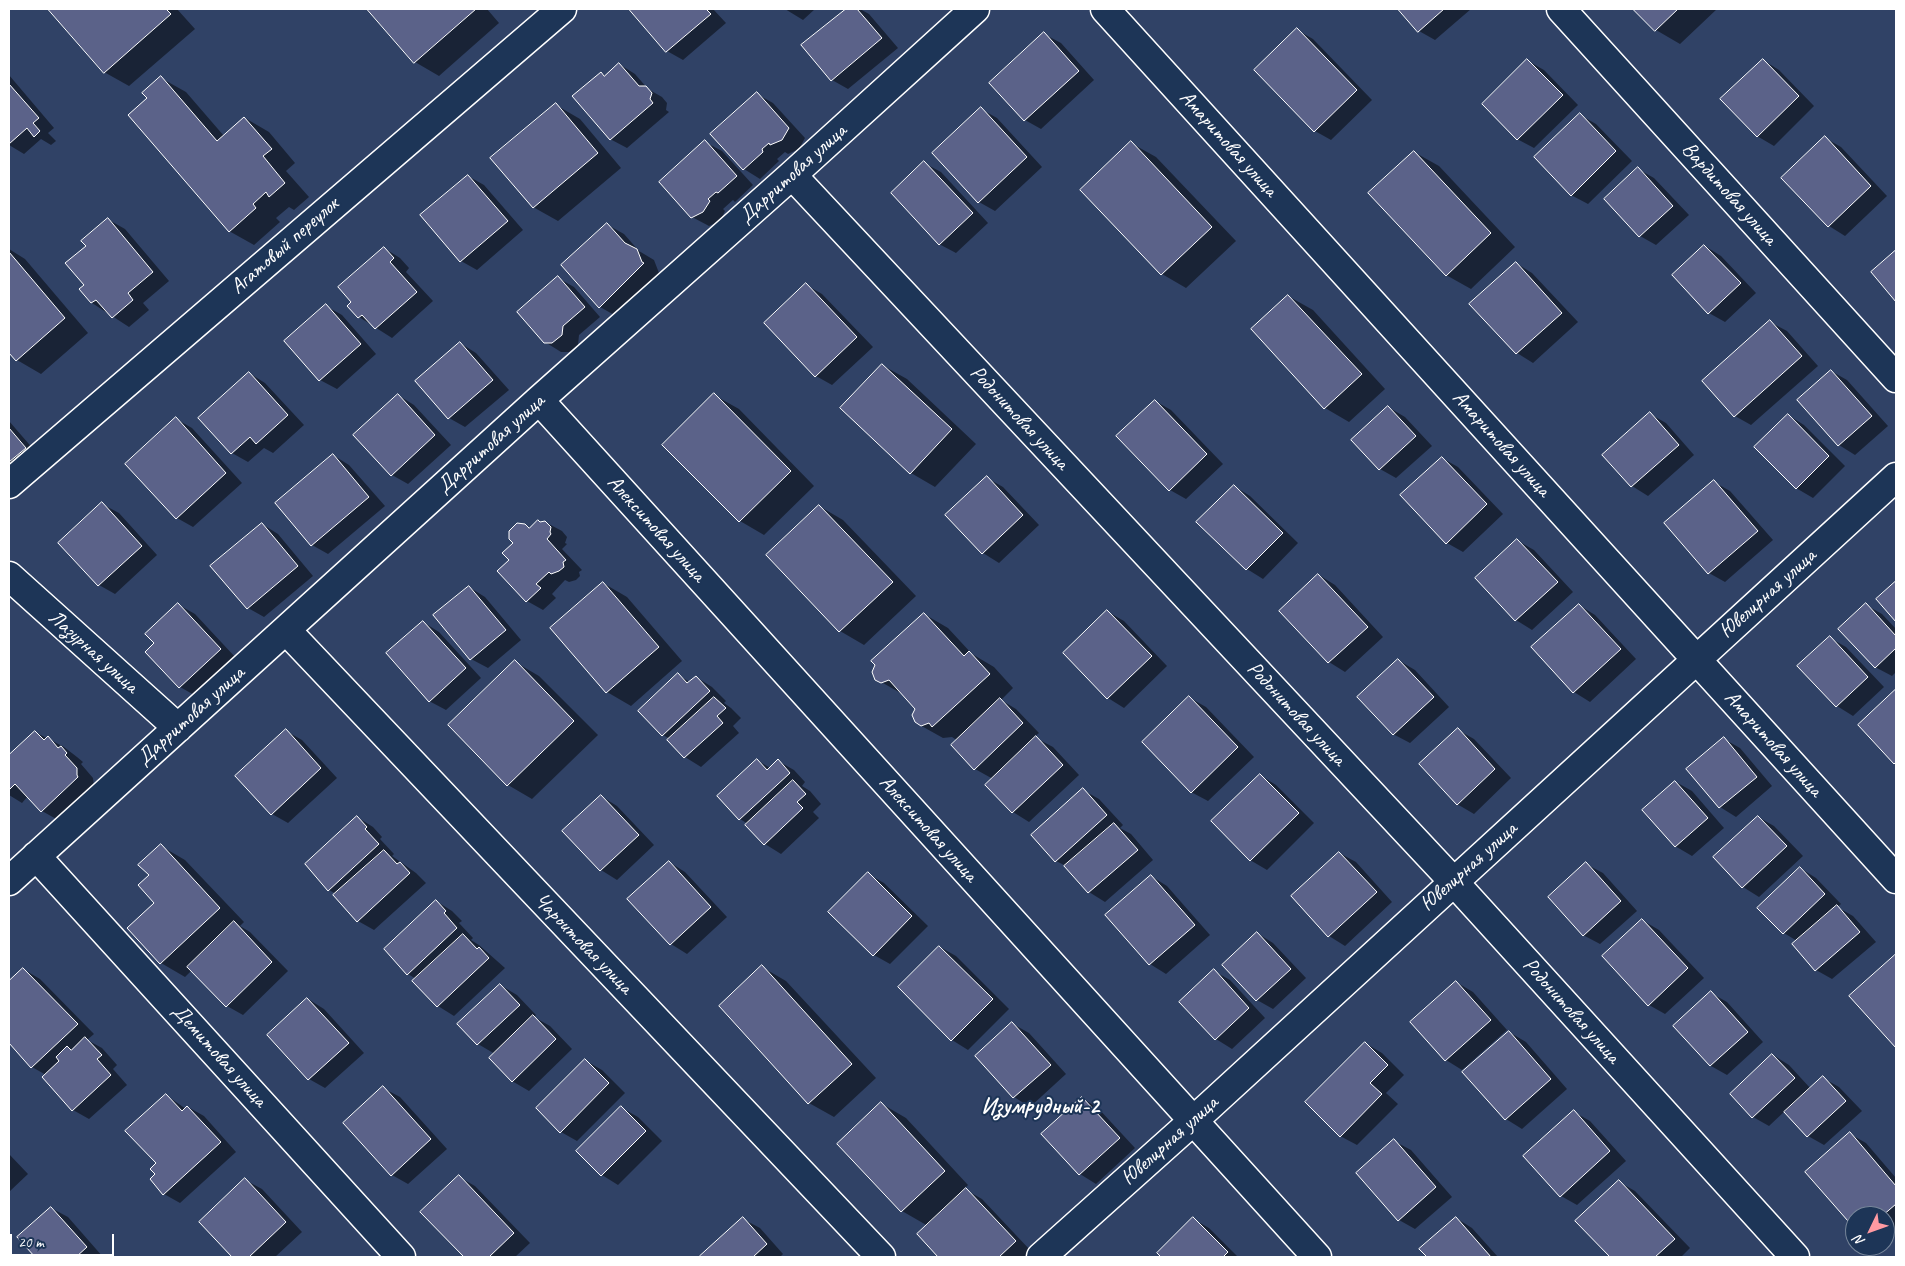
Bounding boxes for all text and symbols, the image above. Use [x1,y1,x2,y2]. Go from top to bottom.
street label: Амаритовая улица [1174,86,1282,202]
street label: Дарритовая улица [734,119,852,229]
street label: Вардитовая улица [1676,137,1782,251]
street label: Агатовый переулок [226,192,344,300]
street label: Родонитовая улица [964,361,1074,475]
street label: Амаритовая улица [1447,386,1555,502]
street label: Дарритовая улица [432,389,550,499]
street label: Алекситовая улица [602,470,710,588]
street label: Ювелирная улица [1714,544,1822,644]
street label: Лазурная улица [43,605,143,699]
street label: Родонитовая улица [1241,657,1351,771]
street label: Дарритовая улица [132,661,250,771]
street label: Амаритовая улица [1719,686,1827,802]
street label: Алекситовая улица [874,770,982,888]
street label: Ювелирная улица [1415,817,1523,917]
street label: Чароитовая улица [529,888,637,1000]
street label: Родонитовая улица [1517,953,1625,1069]
street label: Демитовая улица [166,999,272,1113]
street label: Ювелирная улица [1116,1091,1224,1191]
district label: Изумрудный-2 [981,1094,1099,1120]
north arrow [1845,1206,1895,1256]
scale bar [12,1224,116,1256]
text: N [1850,1232,1868,1250]
text: 20 m [18,1233,44,1252]

